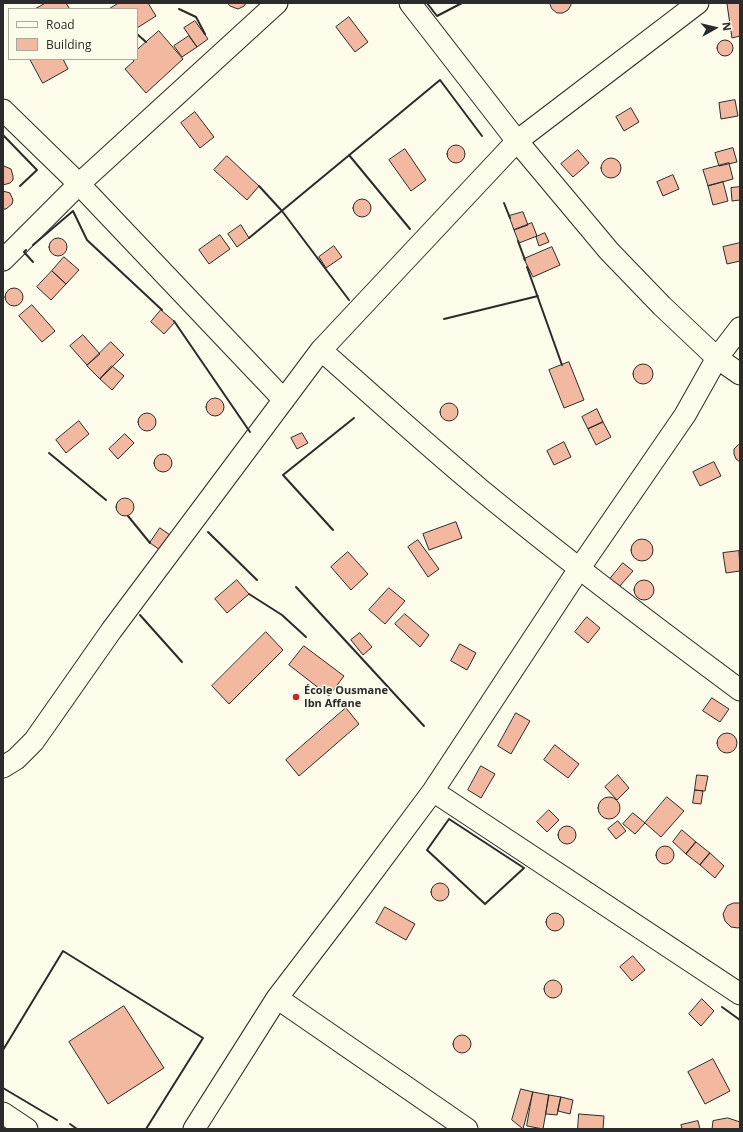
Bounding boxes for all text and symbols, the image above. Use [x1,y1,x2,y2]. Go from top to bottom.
legend [8,8,138,60]
north arrow [695,8,735,48]
text: Road [46,16,75,33]
text: N [719,21,735,32]
text: Building [46,36,91,53]
place label: École Ousmane Ibn Affane [304,684,388,710]
marker: École Ousmane Ibn Affane [291,692,301,702]

